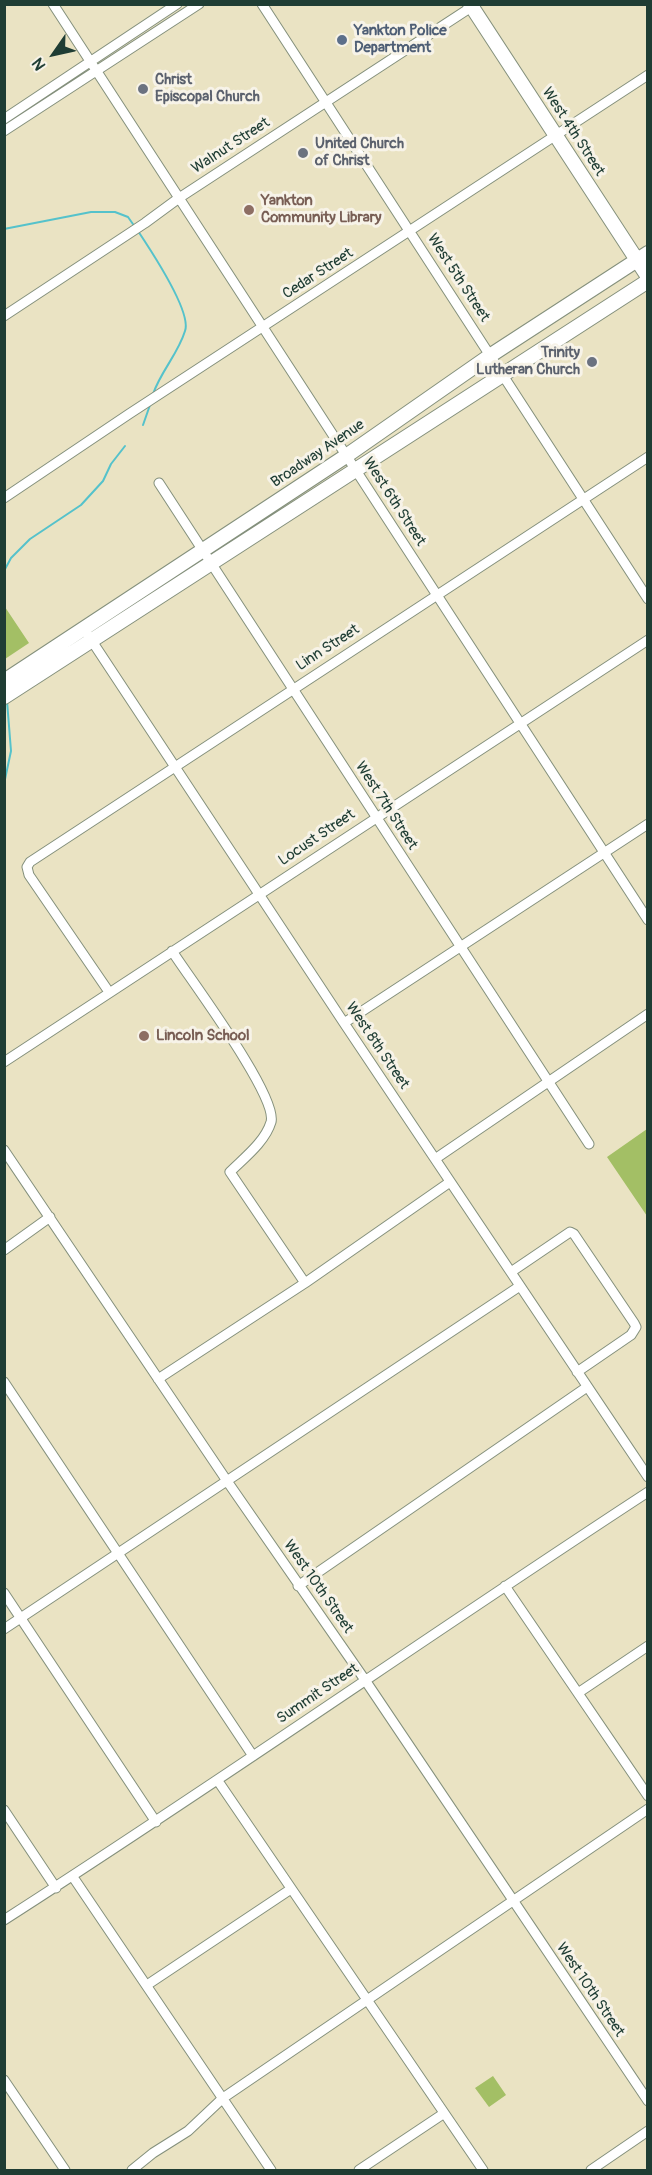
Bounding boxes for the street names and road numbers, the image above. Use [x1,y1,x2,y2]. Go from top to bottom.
street label: West 4th Street [538,84,608,180]
street label: Walnut Street [189,114,273,178]
street label: West 5th Street [423,231,493,325]
street label: Cedar Street [279,245,357,303]
street label: Broadway Avenue [268,416,368,492]
street label: West 6th Street [359,454,429,550]
street label: Linn Street [293,621,363,675]
street label: West 7th Street [351,759,421,853]
street label: Locust Street [275,806,359,870]
street label: West 8th Street [341,999,413,1093]
street label: West 10th Street [279,1537,357,1637]
street label: Summit Street [274,1660,362,1728]
street label: West 10th Street [552,1940,628,2040]

